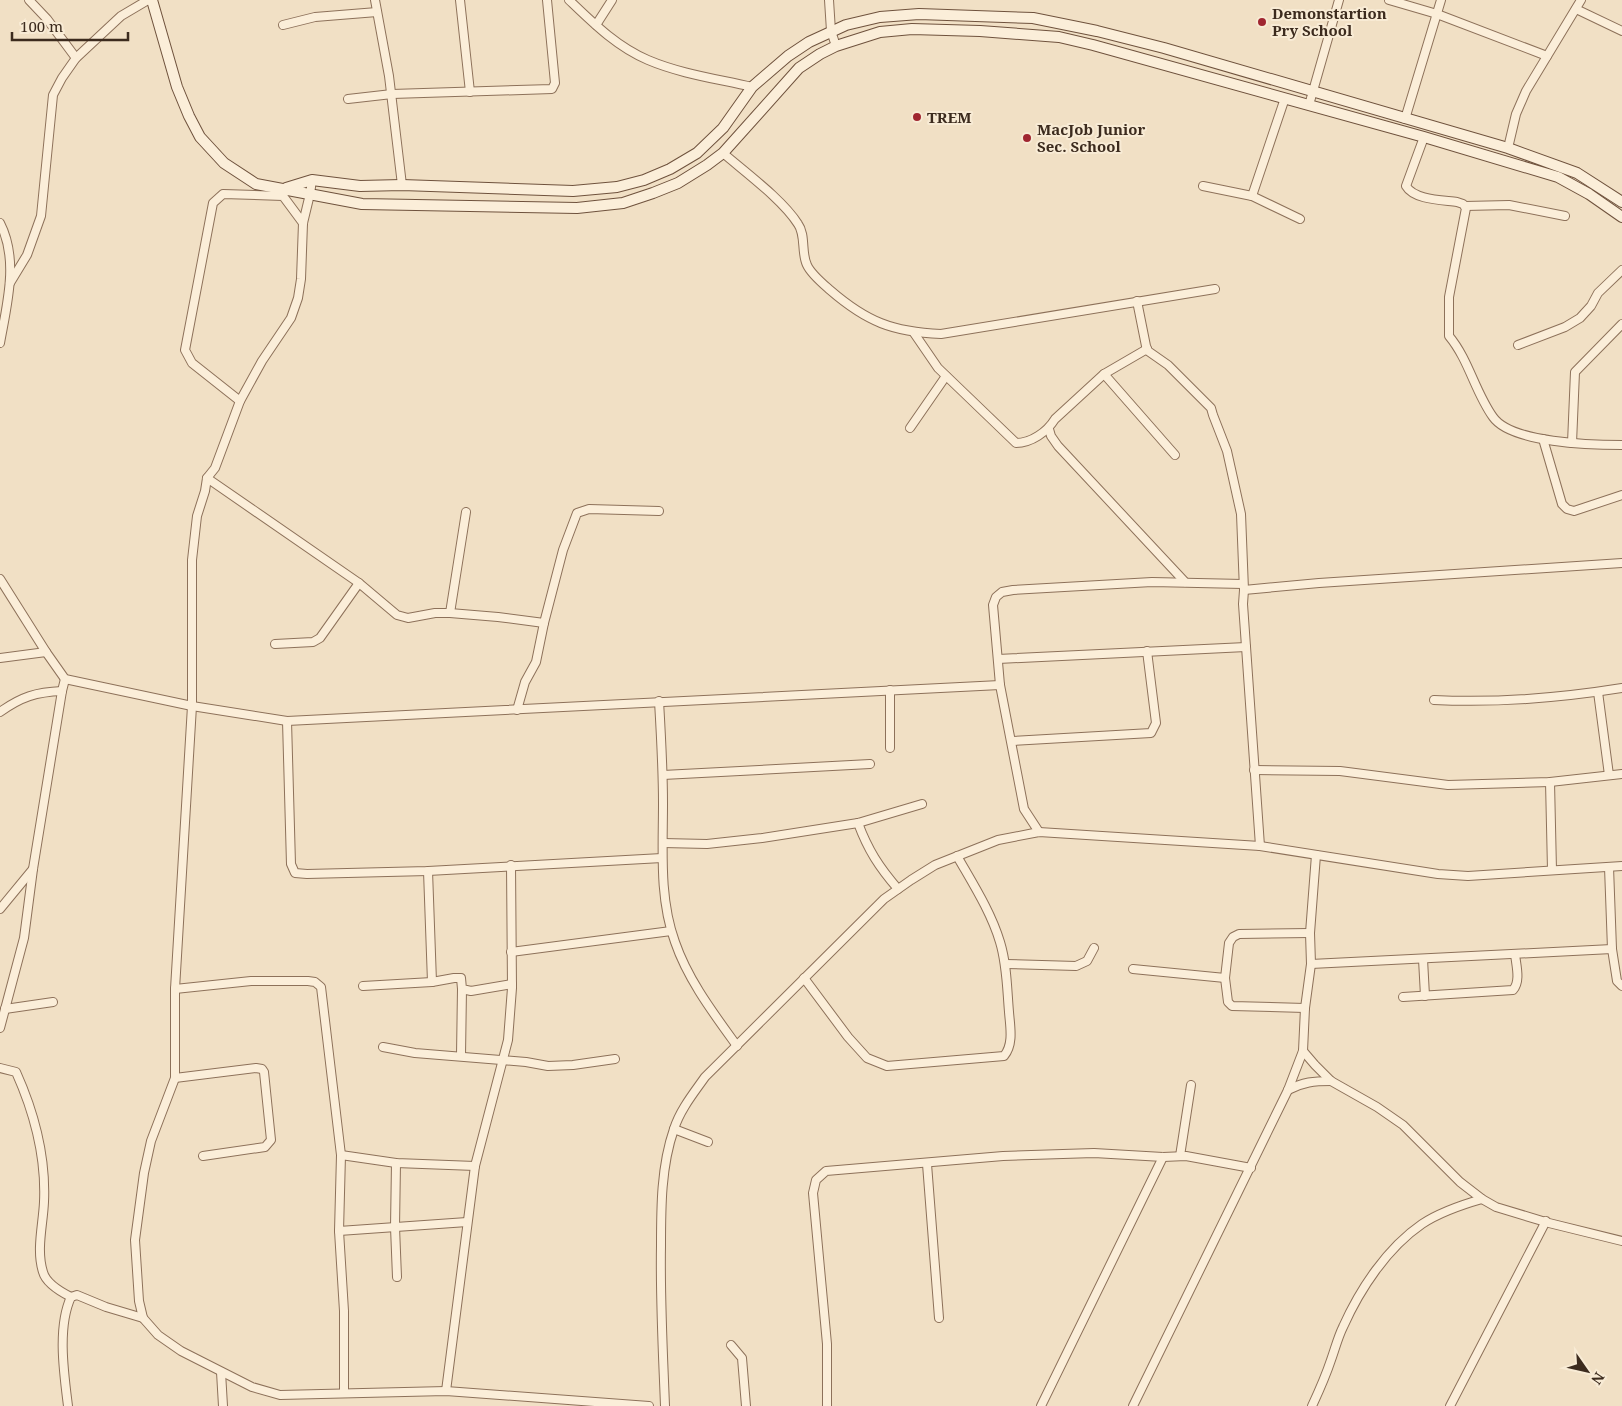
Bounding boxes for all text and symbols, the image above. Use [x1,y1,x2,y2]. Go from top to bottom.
place label: Demonstartion Pry School [1272,3,1387,40]
scale bar [12,10,129,42]
text: 100 m [20,16,63,36]
marker: Demonstartion Pry School [1256,16,1268,28]
place label: TREM [927,107,972,127]
marker: TREM [911,111,923,123]
place label: MacJob Junior Sec. School [1037,119,1145,156]
marker: MacJob Junior Sec. School [1021,132,1033,144]
north arrow [1562,1346,1612,1396]
text: N [1587,1369,1609,1388]

